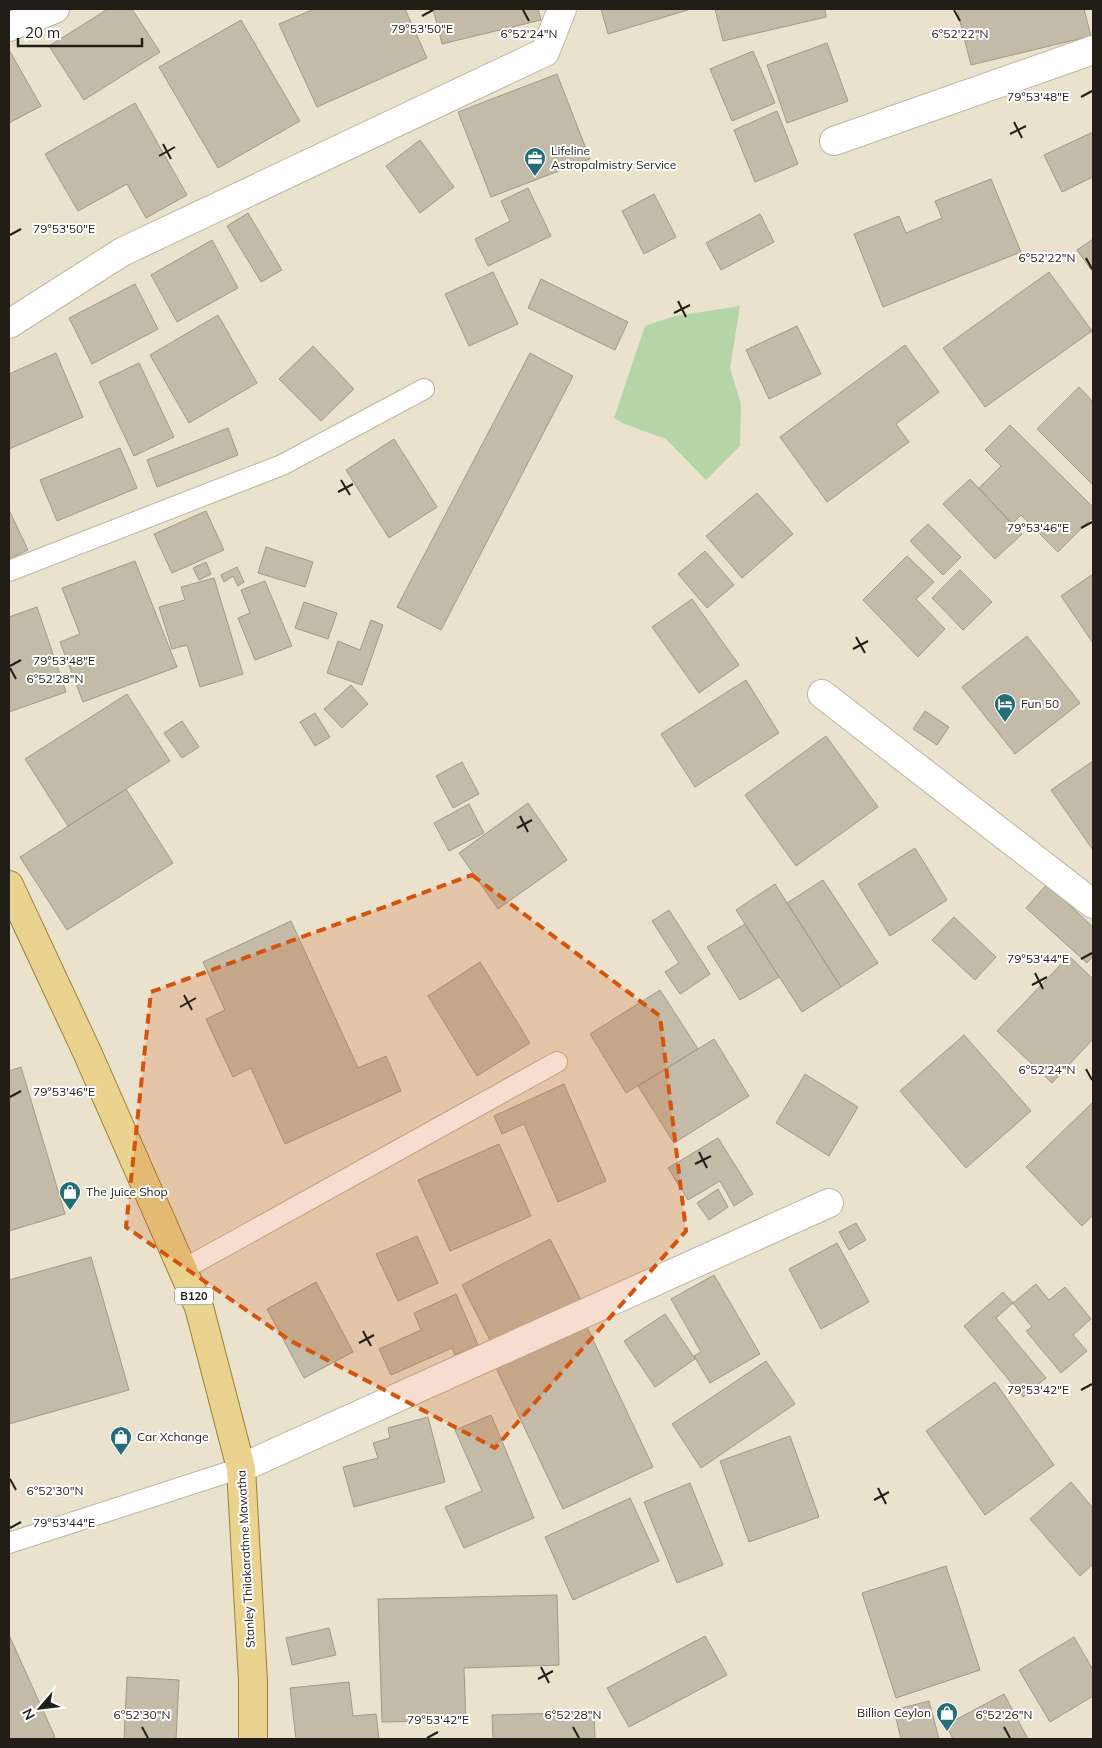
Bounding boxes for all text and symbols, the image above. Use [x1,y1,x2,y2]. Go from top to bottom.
scale bar [18,15,141,47]
text: 79°53'50"E [391,21,453,36]
text: 20 m [25,23,60,42]
text: 6°52'24"N [501,26,557,41]
text: 6°52'22"N [932,26,988,41]
text: 79°53'48"E [1007,89,1069,104]
place label: Lifeline Astropalmistry Service [551,143,676,172]
office icon: Lifeline Astropalmistry Service [523,146,547,177]
text: 79°53'50"E [33,221,95,236]
text: 6°52'22"N [1019,250,1075,265]
text: 79°53'46"E [1007,520,1069,535]
text: 79°53'48"E [33,653,95,668]
text: 6°52'28"N [27,671,83,686]
hotel icon: Fun 50 [993,692,1017,723]
place label: Fun 50 [1021,696,1059,711]
text: 79°53'44"E [1007,951,1069,966]
text: 6°52'24"N [1019,1062,1075,1077]
text: 79°53'46"E [33,1084,95,1099]
shop icon: The Juice Shop [58,1180,82,1211]
place label: The Juice Shop [86,1184,168,1199]
road number: B120 [175,1288,213,1304]
text: 79°53'42"E [1007,1382,1069,1397]
shop icon: Car Xchange [109,1425,133,1456]
place label: Car Xchange [137,1429,208,1444]
street label: Stanley Thilakarathne Mawatha [233,1470,258,1648]
text: 6°52'30"N [27,1483,83,1498]
text: 79°53'44"E [33,1515,95,1530]
north arrow [15,1683,65,1733]
shop icon: Billion Ceylon [935,1701,959,1732]
text: N [18,1705,39,1723]
place label: Billion Ceylon [857,1705,931,1720]
text: 6°52'30"N [114,1707,170,1722]
text: 6°52'28"N [545,1707,601,1722]
text: 6°52'26"N [976,1707,1032,1722]
text: 79°53'42"E [407,1712,469,1727]

